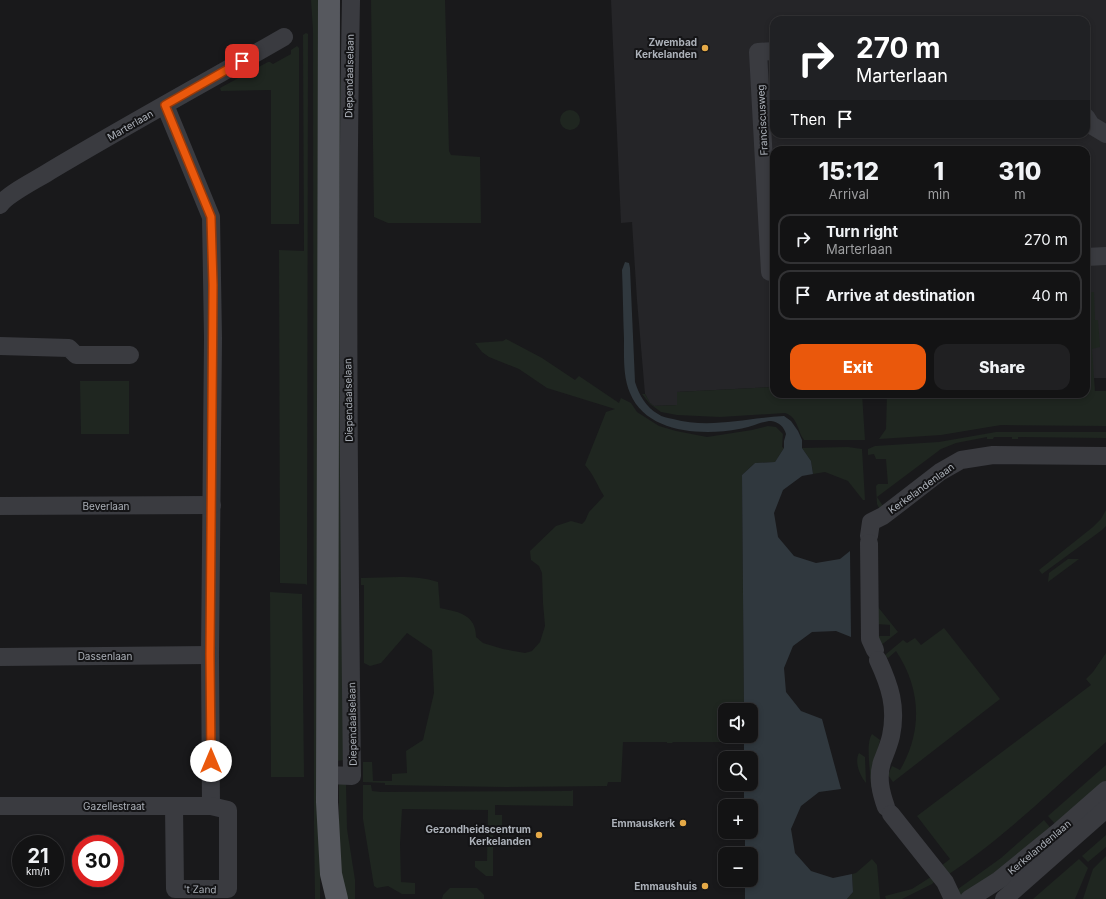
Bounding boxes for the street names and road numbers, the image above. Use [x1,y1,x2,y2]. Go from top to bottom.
street label: Diependaalselaan [342,34,356,118]
street label: Franciscusweg [754,84,770,156]
street label: Marterlaan [105,107,155,143]
street label: Diependaalselaan [341,358,355,442]
street label: Kerkelandenlaan [886,460,956,516]
street label: Beverlaan [83,500,130,512]
street label: Dassenlaan [78,650,132,662]
street label: Diependaalselaan [345,682,359,766]
street label: Gazellestraat [83,800,146,812]
street label: Kerkelandenlaan [1005,817,1073,877]
street label: 't Zand [183,883,217,895]

